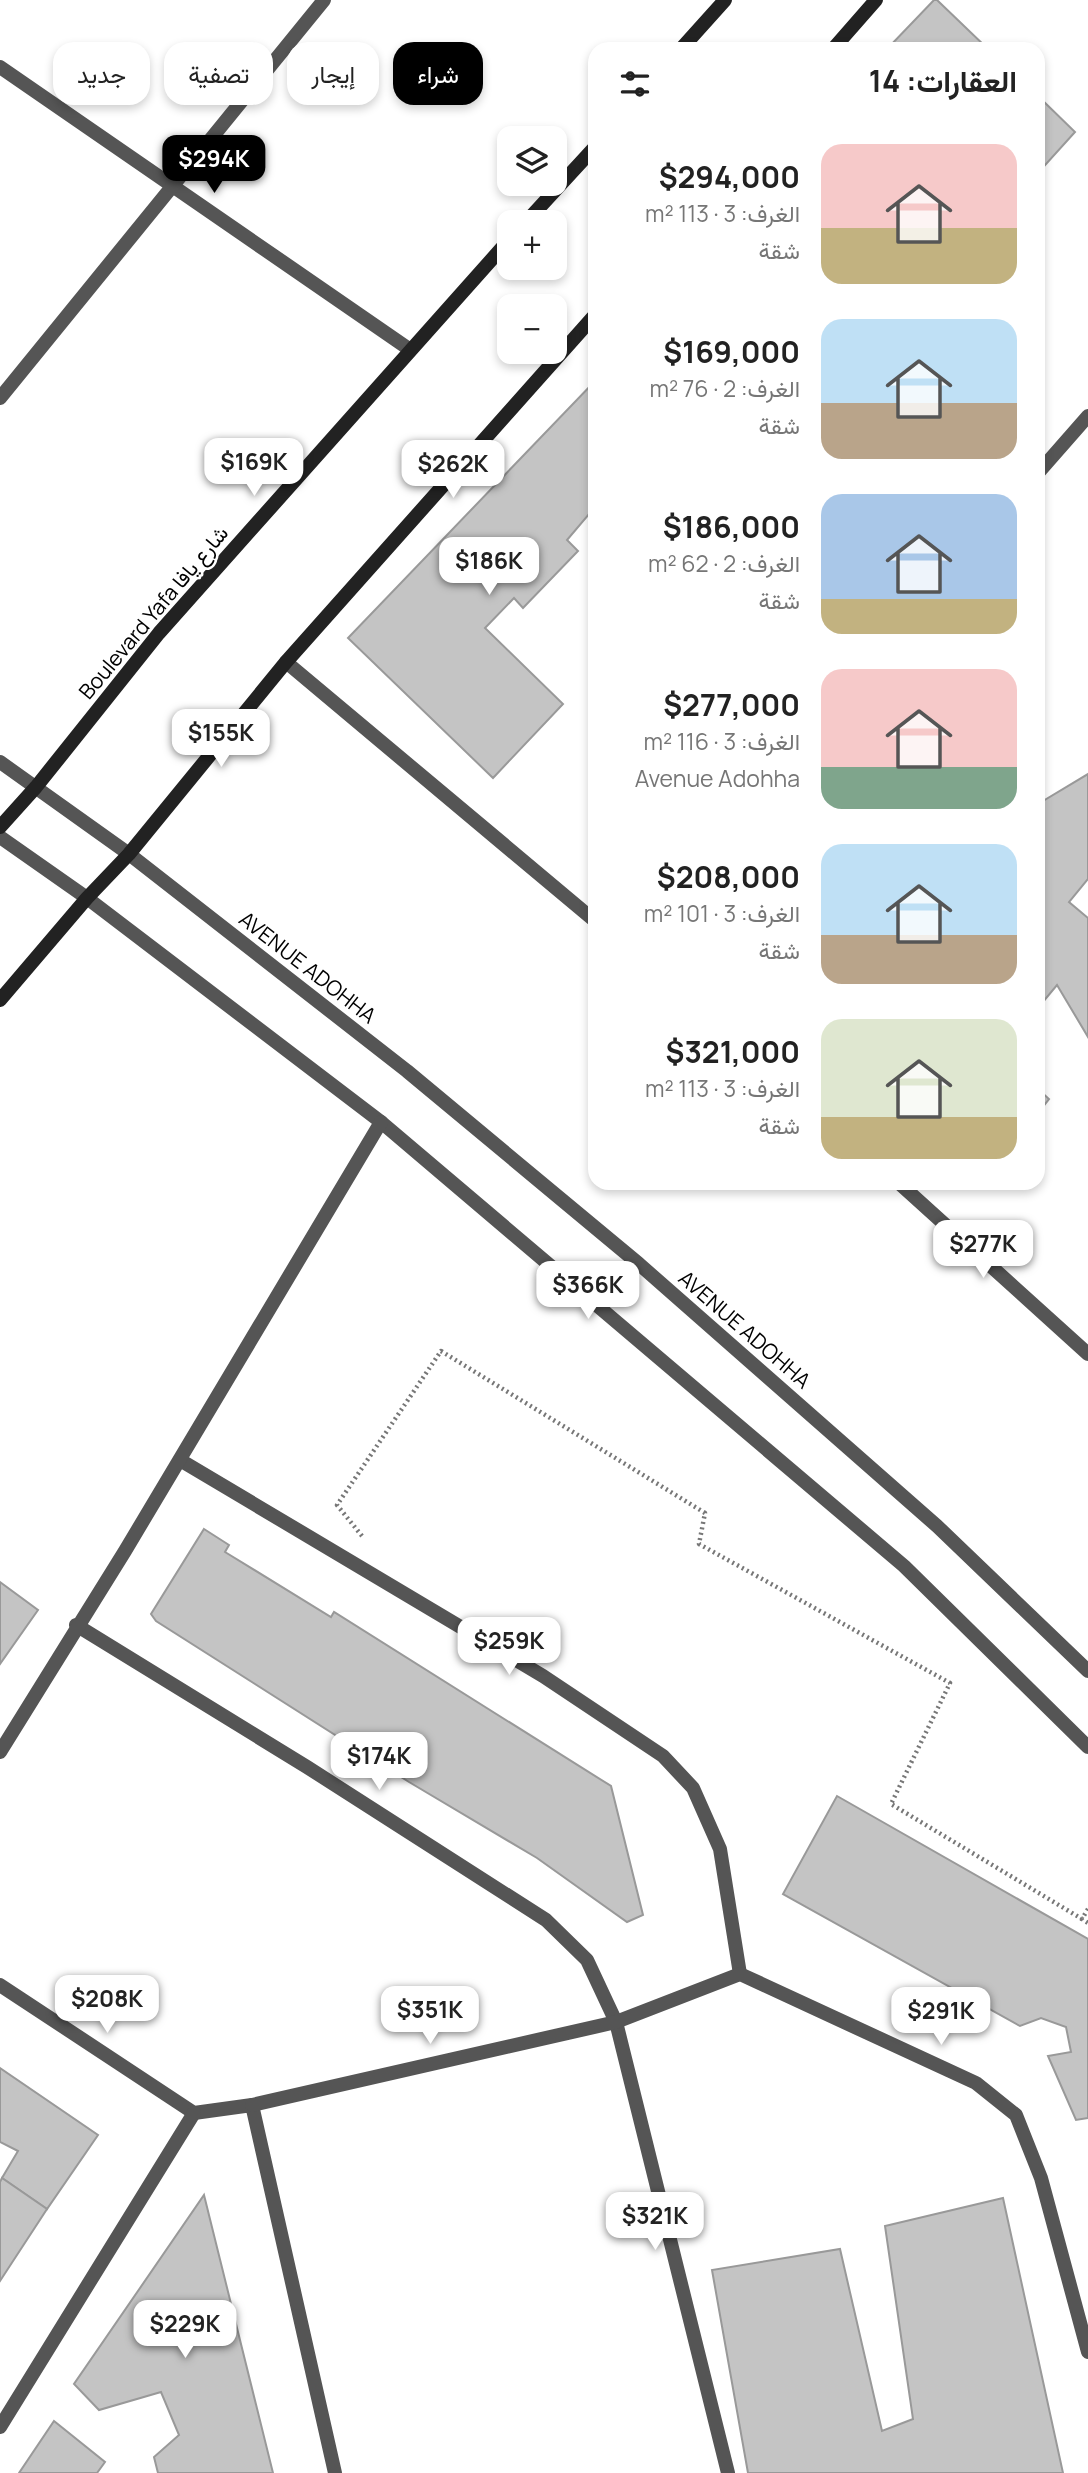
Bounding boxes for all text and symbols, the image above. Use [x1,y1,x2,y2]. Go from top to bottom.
chip: جديد [53,42,150,105]
chip: تصفية [164,42,273,105]
chip: إيجار [287,42,379,105]
chip: شراء [393,42,483,105]
text: العقارات: 14 [869,60,1017,101]
icon: filters [616,65,654,103]
map controls [497,126,567,364]
button: layers [497,126,567,196]
pin: $294K [165,136,263,195]
text: $294K [178,142,250,174]
text: $294,000 [659,156,800,197]
icon: home [877,172,961,256]
text: الغرف: 3 · 113 m² [645,197,800,229]
button: + [497,210,567,280]
text: شقة [758,234,800,266]
button: − [497,294,567,364]
text: $169,000 [663,331,800,372]
icon: home [877,347,961,431]
text: الغرف: 2 · 76 m² [649,372,800,404]
text: شقة [758,409,800,441]
pin: $169K [205,438,303,498]
pin: $262K [404,440,502,500]
text: $169K [220,445,288,477]
text: $262K [417,447,489,479]
text: $186,000 [663,506,800,547]
street label: Boulevard Yafa شارع يافا [72,519,235,705]
icon: home [877,522,961,606]
pin: $186K [440,538,538,597]
text: $186K [455,544,523,576]
text: الغرف: 2 · 62 m² [648,547,800,579]
text: شقة [758,584,800,616]
text: $277,000 [663,684,800,725]
icon: home [877,697,961,781]
pin: $155K [172,710,270,769]
text: $155K [188,716,254,748]
text: الغرف: 3 · 116 m² [643,725,800,757]
text: Avenue Adohha [635,762,800,794]
text: $208,000 [657,856,800,897]
icon: home [877,872,961,956]
text: الغرف: 3 · 101 m² [644,897,800,929]
street label: AVENUE ADOHHA [234,905,382,1029]
text: شقة [758,934,800,966]
text: $321,000 [666,1031,800,1072]
icon: home [877,1047,961,1131]
text: الغرف: 3 · 113 m² [645,1072,800,1104]
text: شقة [758,1109,800,1141]
pin: $277K [934,1220,1032,1280]
text: $277K [949,1227,1017,1259]
pin: $366K [539,1262,637,1321]
street label: AVENUE ADOHHA [673,1264,817,1394]
text: $366K [552,1268,624,1300]
pin: $259K [460,1618,558,1677]
text: $259K [474,1624,544,1656]
pin: $174K [330,1732,428,1792]
text: $174K [347,1739,411,1771]
pin: $208K [58,1976,156,2035]
text: $208K [71,1982,143,2014]
pin: $351K [381,1986,479,2046]
pin: $291K [892,1988,990,2047]
text: $351K [397,1993,463,2025]
text: $291K [907,1994,975,2026]
pin: $321K [606,2192,704,2252]
text: $321K [622,2199,688,2231]
pin: $229K [136,2300,234,2360]
text: $229K [149,2307,221,2339]

